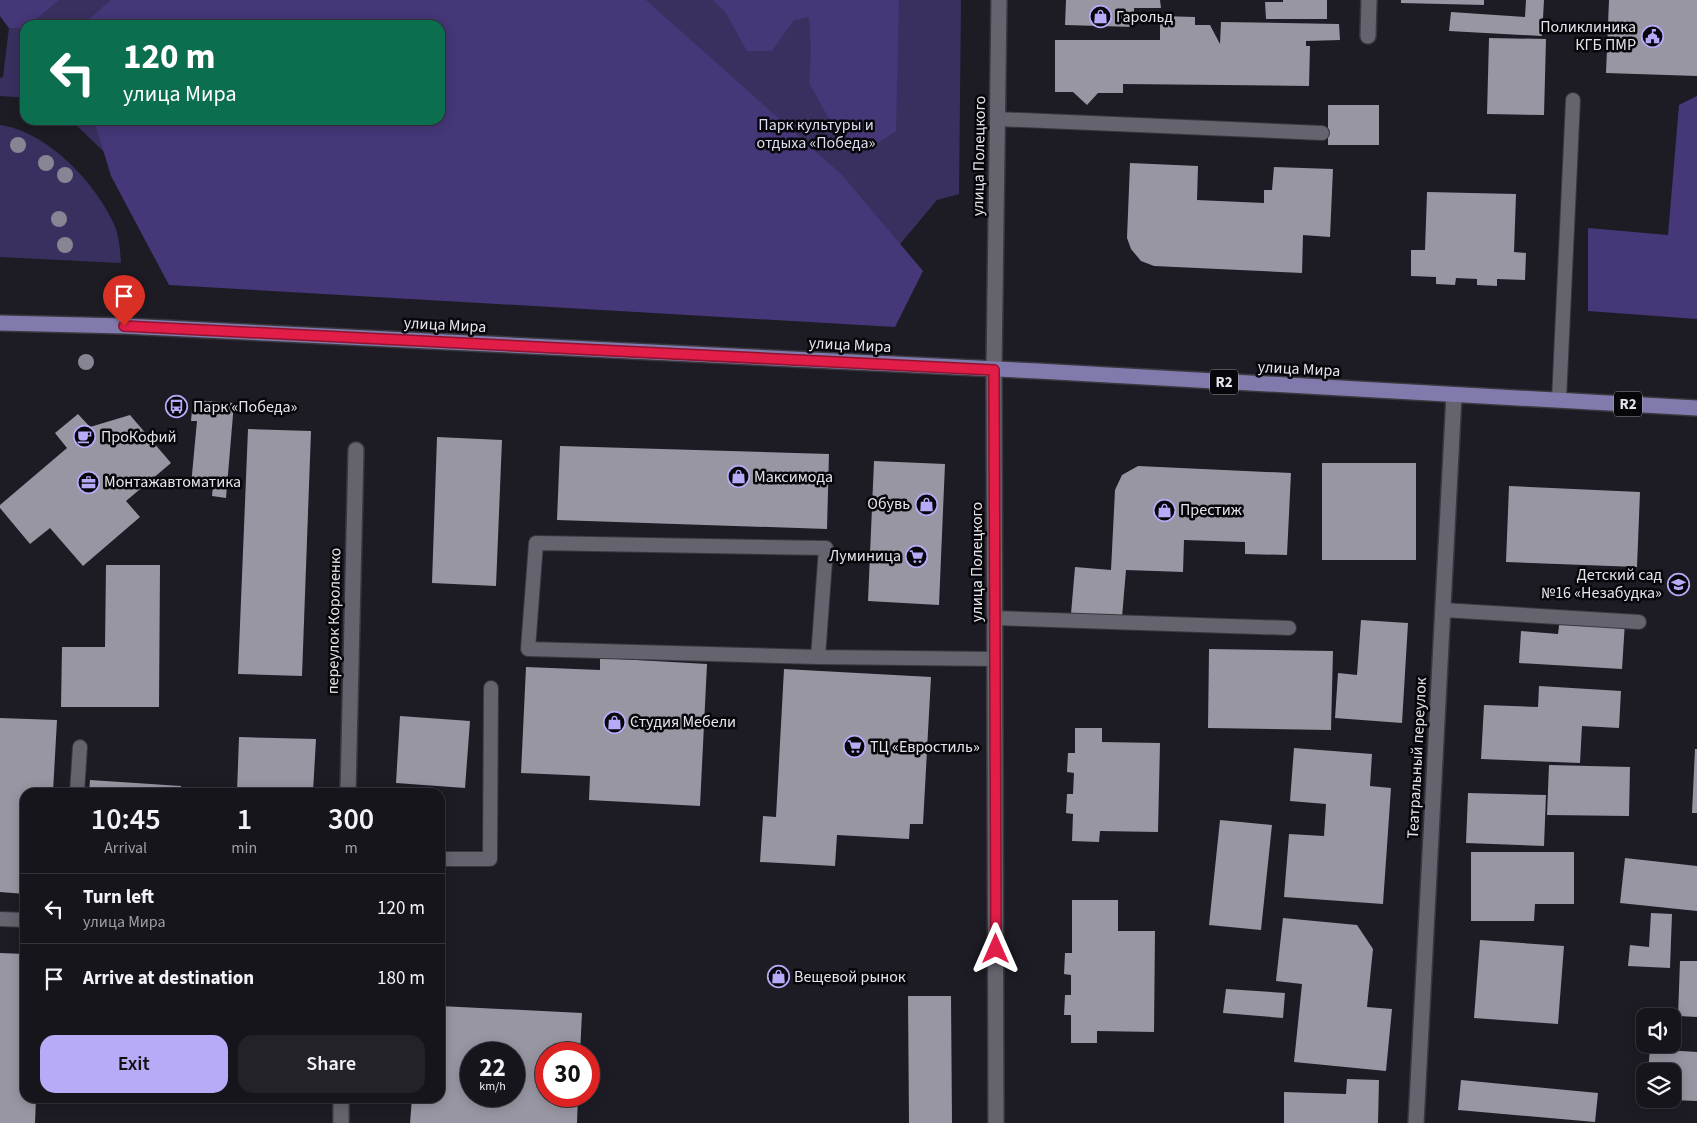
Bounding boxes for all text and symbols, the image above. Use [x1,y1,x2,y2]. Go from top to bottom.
shop icon: Гарольд [1088,5,1112,29]
place label: Гарольд [1116,6,1173,28]
place label: Поликлиника КГБ ПМР [1540,16,1636,56]
public building icon: Поликлиника КГБ ПМР [1640,24,1664,48]
text: 120 m [123,32,215,82]
icon: left [40,40,105,105]
text: улица Мира [123,78,237,110]
street label: улица Полецкого [967,96,991,216]
park label: Парк культуры и отдыха «Победа» [757,114,876,154]
pin [103,275,145,326]
icon: arrive [110,282,138,310]
street label: улица Мира [403,312,487,338]
street label: улица Мира [808,332,892,358]
street label: улица Мира [1257,356,1341,382]
road number: R2 [1210,370,1238,394]
road number: R2 [1614,392,1642,416]
bus stop icon: Парк «Победа» [165,395,189,419]
place label: Парк «Победа» [193,396,298,418]
cafe icon: ПроКофий [73,425,97,449]
place label: ПроКофий [101,426,177,448]
shop icon: Максимода [726,465,750,489]
place label: Максимода [754,466,833,488]
office icon: Монтажавтоматика [76,470,100,494]
place label: Монтажавтоматика [104,471,241,493]
shop icon: Обувь [914,492,938,516]
place label: Обувь [867,493,910,515]
shop icon: Престиж [1152,498,1176,522]
place label: Престиж [1180,499,1242,521]
street label: улица Полецкого [966,502,988,622]
supermarket icon: Луминица [905,544,929,568]
place label: Луминица [829,545,901,567]
street label: переулок Короленко [322,548,346,694]
place label: Детский сад №16 «Незабудка» [1541,564,1662,604]
school or university icon: Детский сад №16 «Незабудка» [1666,572,1690,596]
street label: Театральный переулок [1402,677,1432,839]
shop icon: Студия Мебели [602,710,626,734]
place label: Студия Мебели [630,711,736,733]
supermarket icon: ТЦ «Евростиль» [842,735,866,759]
place label: ТЦ «Евростиль» [870,736,980,758]
text: 10:45 [91,798,161,841]
text: 1 [237,798,252,841]
text: 300 [328,798,374,841]
text: Arrival [104,837,147,859]
text: min [231,837,257,859]
text: m [345,837,358,859]
text: Turn left [83,884,154,911]
icon: left [40,895,68,923]
text: 120 m [377,895,425,922]
text: улица Мира [83,911,166,933]
position arrow [969,922,1021,974]
icon: arrive [40,965,68,993]
text: Arrive at destination [83,965,254,992]
text: 180 m [377,965,425,992]
shop icon: Вещевой рынок [766,965,790,989]
place label: Вещевой рынок [794,966,906,988]
map controls [1636,1008,1681,1108]
button: sound [1636,1008,1681,1053]
button: Exit [40,1035,228,1093]
button: Share [238,1035,425,1093]
speed limit sign: 30 [535,1042,600,1107]
text: 22 [479,1050,506,1086]
button: layers [1636,1063,1681,1108]
text: km/h [479,1078,506,1095]

